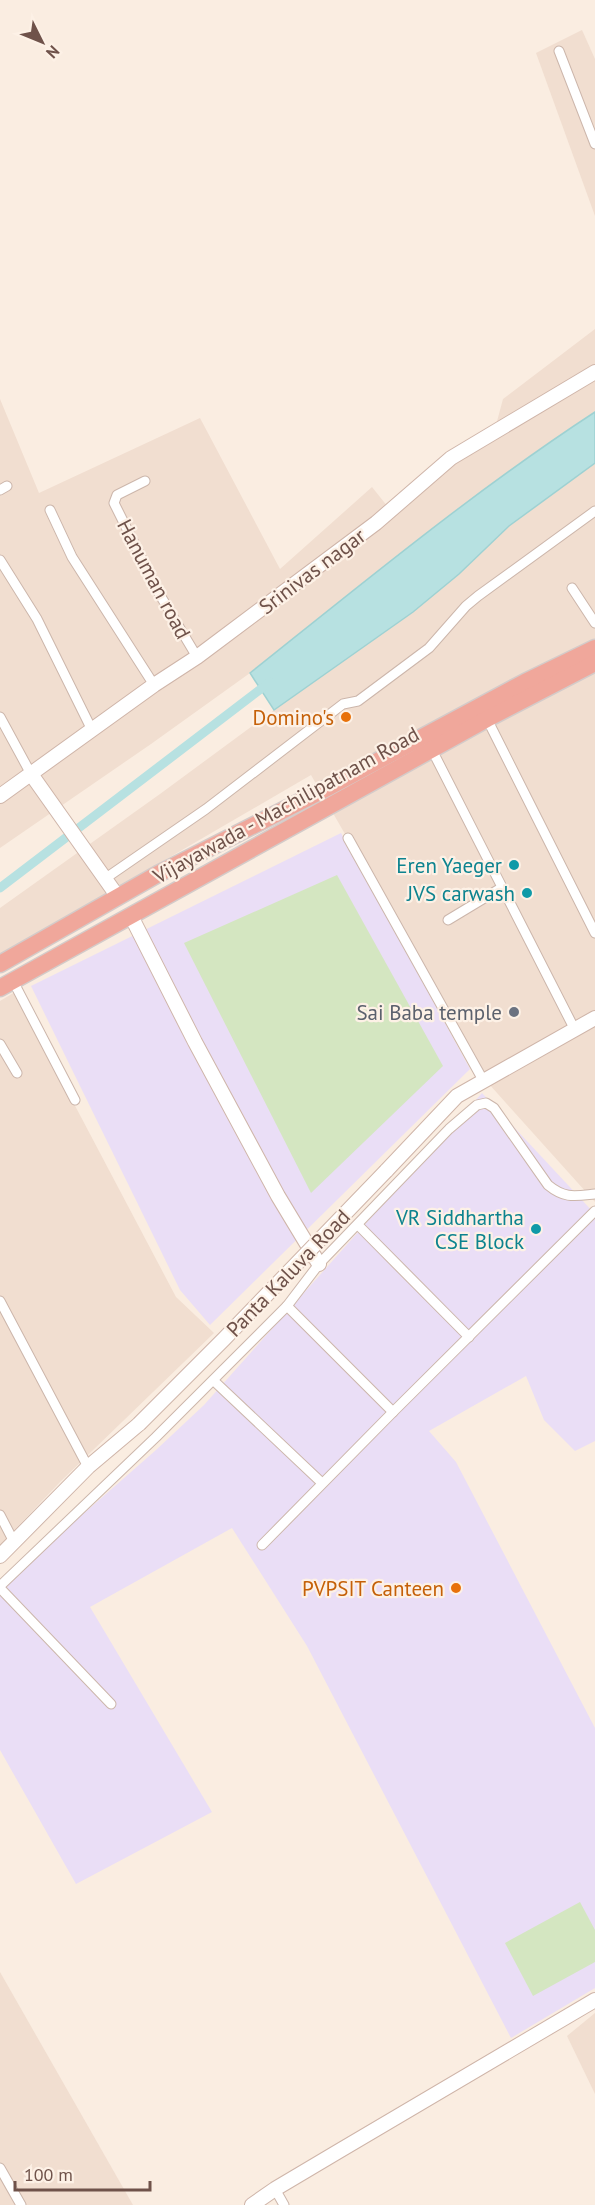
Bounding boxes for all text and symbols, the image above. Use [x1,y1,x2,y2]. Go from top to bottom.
north arrow [12,12,72,72]
text: N [42,42,64,63]
street label: Hanuman road [111,514,197,644]
street label: Srinivas nagar [253,522,371,620]
place label: Domino's [253,704,334,731]
marker: Domino's [339,710,353,724]
street label: Vijayawada - Machilipatnam Road [147,720,424,890]
place label: Eren Yaeger [396,852,502,879]
marker: Eren Yaeger [507,858,521,872]
place label: JVS carwash [406,880,515,907]
marker: JVS carwash [520,886,534,900]
place label: Sai Baba temple [356,999,502,1026]
marker: Sai Baba temple [507,1005,521,1019]
street label: Panta Kaluva Road [220,1204,356,1342]
place label: VR Siddhartha CSE Block [395,1204,524,1255]
marker: VR Siddhartha CSE Block [529,1222,543,1236]
place label: PVPSIT Canteen [302,1575,444,1602]
marker: PVPSIT Canteen [449,1581,463,1595]
scale bar [15,2154,150,2192]
text: 100 m [24,2163,73,2186]

